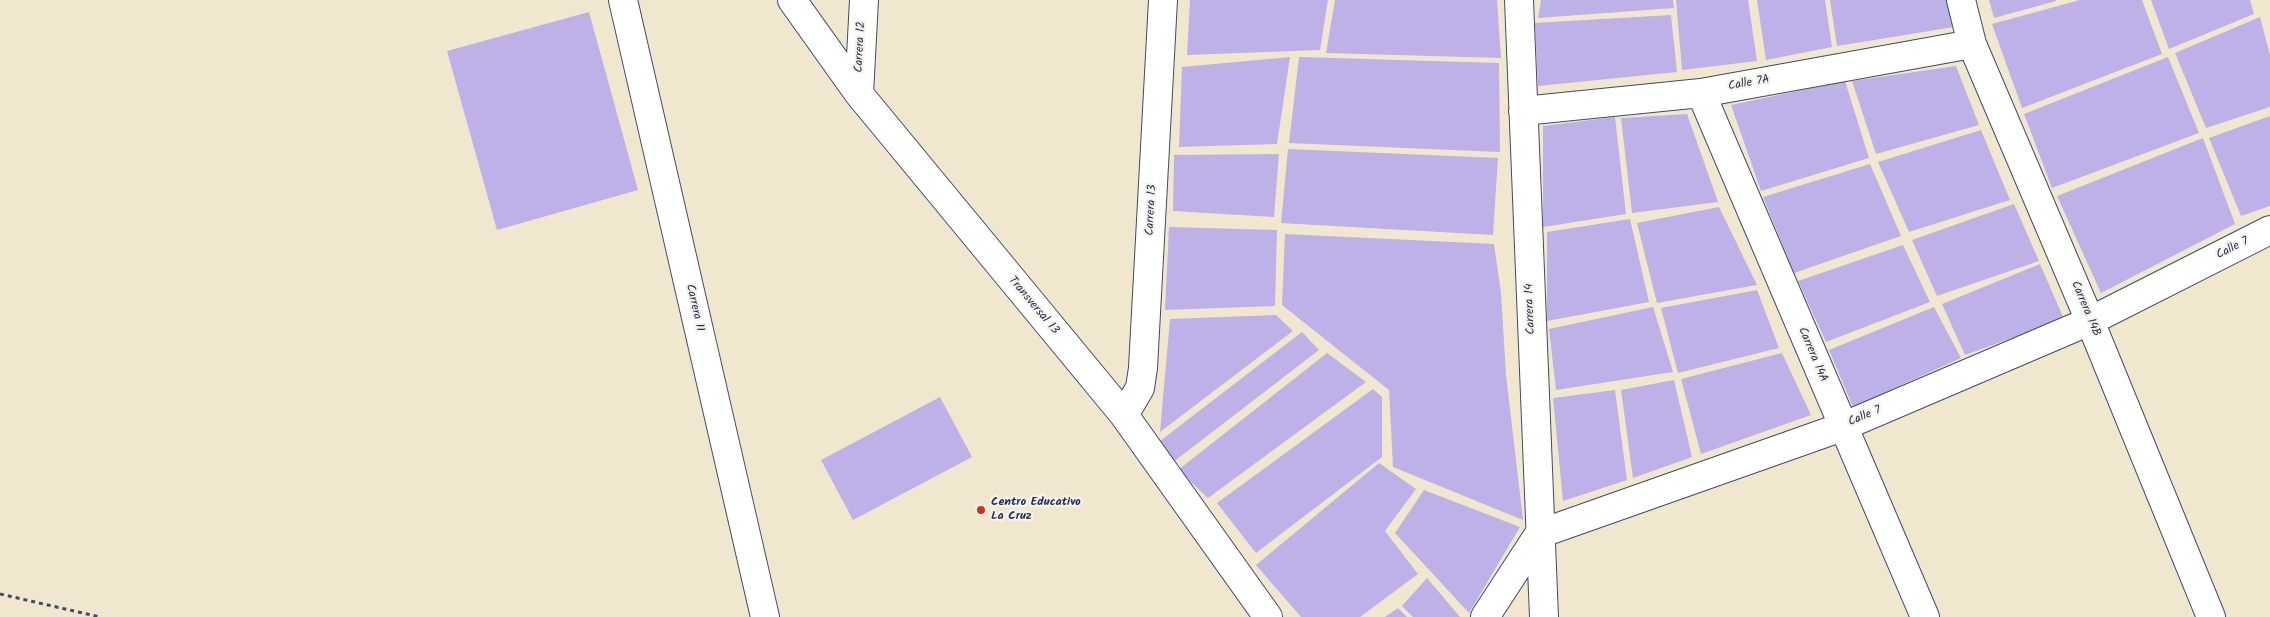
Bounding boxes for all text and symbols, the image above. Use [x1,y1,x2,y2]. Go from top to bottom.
street label: Carrera 12 [852,21,870,73]
street label: Calle 7A [1727,73,1771,95]
street label: Carrera 13 [1143,184,1161,236]
street label: Calle 7 [2214,235,2252,263]
street label: Transversal 13 [1005,274,1061,338]
street label: Carrera 14B [2067,279,2103,339]
street label: Carrera 11 [682,283,706,333]
street label: Carrera 14 [1523,283,1539,335]
street label: Carrera 14A [1794,325,1830,385]
street label: Calle 7 [1846,404,1884,430]
place label: Centro Educativo La Cruz [991,496,1081,524]
marker: Centro Educativo La Cruz [975,504,987,516]

